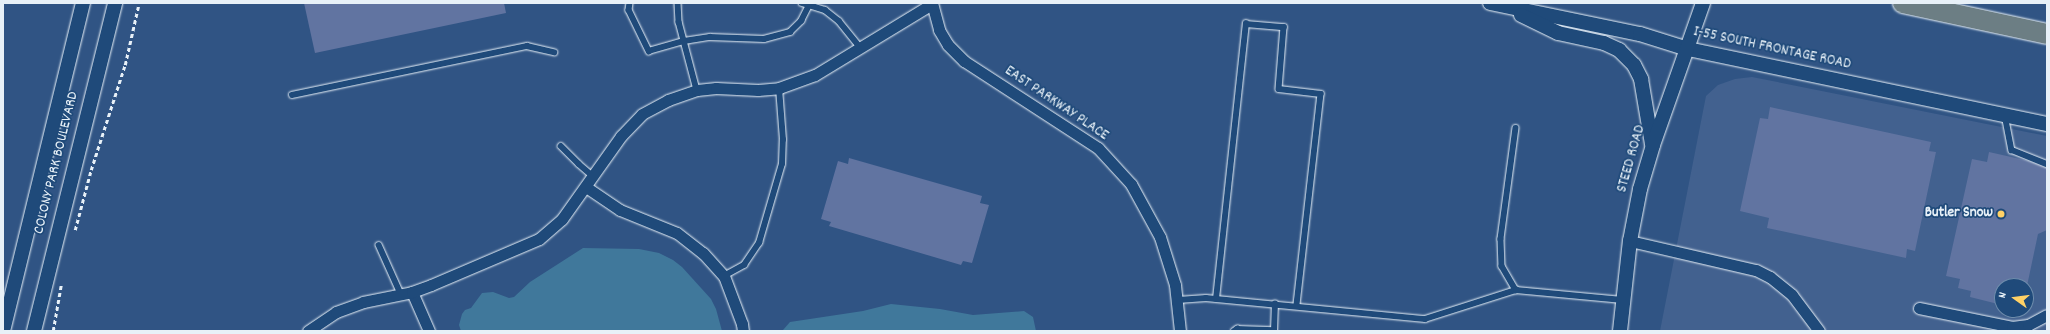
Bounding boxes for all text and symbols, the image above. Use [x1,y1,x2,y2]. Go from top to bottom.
street label: I-55 SOUTH FRONTAGE ROAD [1692,24,1852,74]
street label: EAST PARKWAY PLACE [1001,63,1111,145]
street label: COLONY PARK BOULEVARD [31,90,83,236]
street label: STEED ROAD [1614,123,1650,195]
place label: Butler Snow [1925,205,1993,223]
marker: Butler Snow [1996,209,2006,219]
north arrow [1994,278,2034,318]
text: N [1995,291,2012,300]

